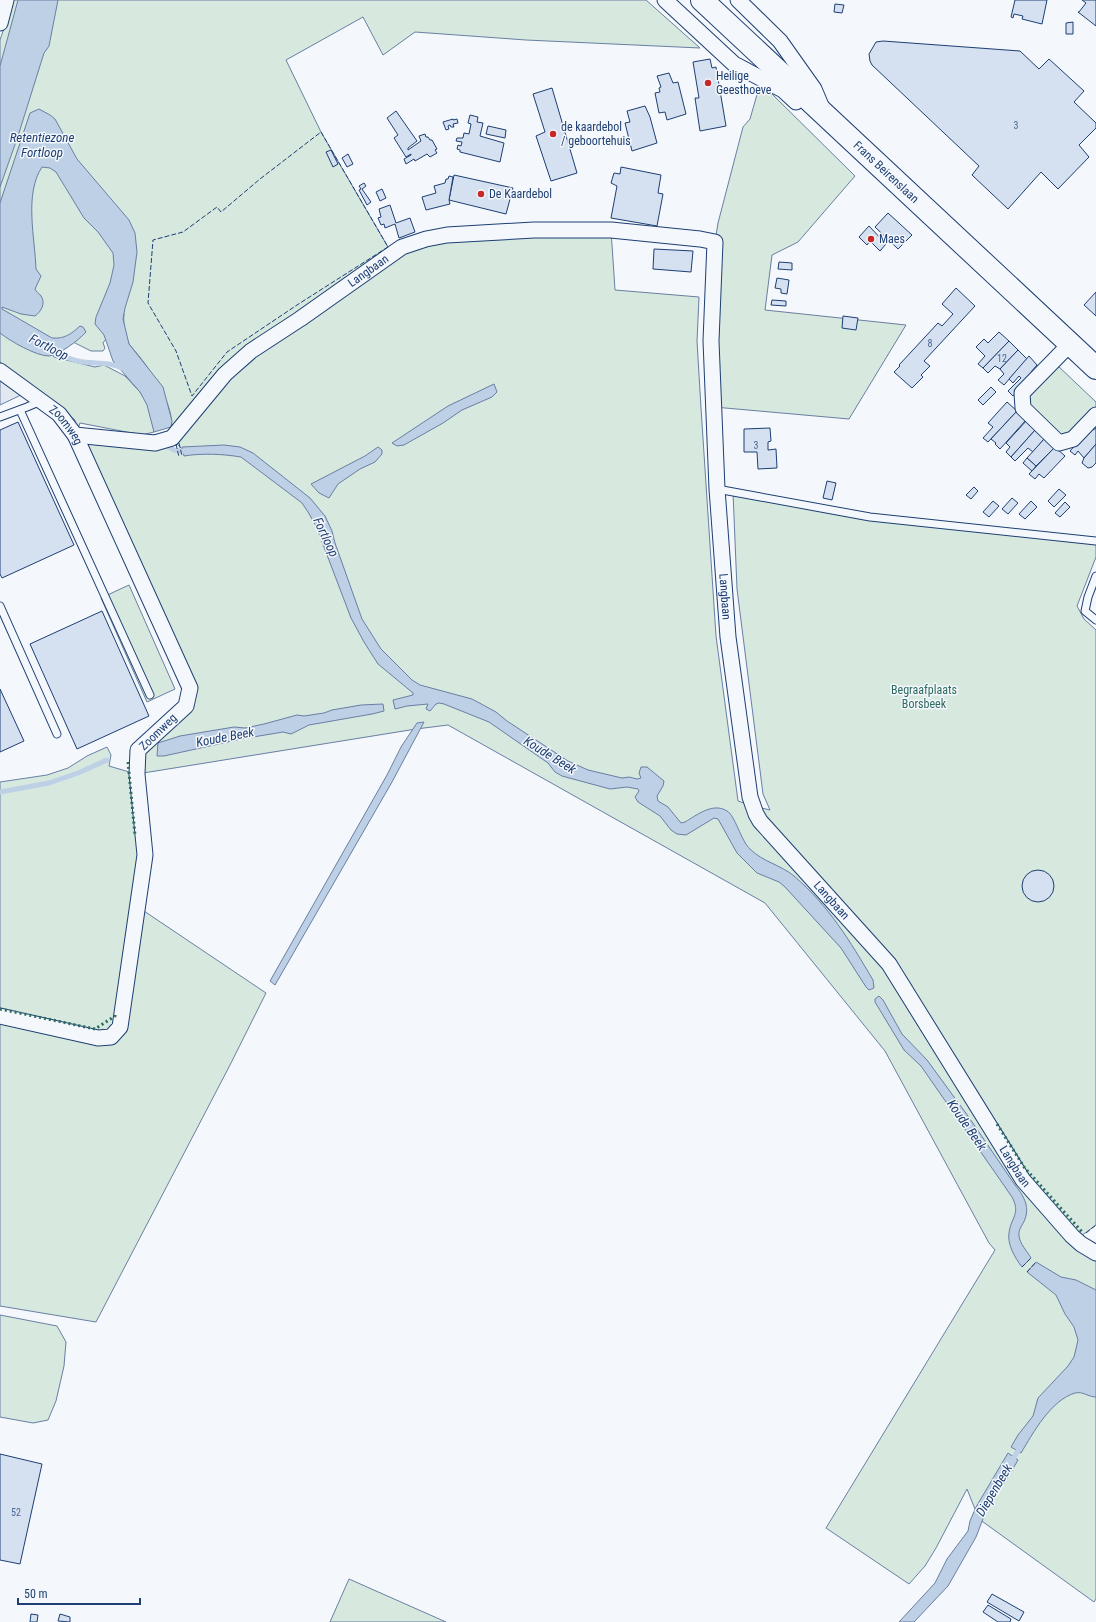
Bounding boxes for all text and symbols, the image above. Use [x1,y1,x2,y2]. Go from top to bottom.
place label: Heilige Geesthoeve [716,69,772,97]
marker: Heilige Geesthoeve [703,78,713,88]
place label: de kaardebol / geboortehuis [561,120,631,148]
house number: 3 [1014,120,1019,131]
marker: de kaardebol / geboortehuis [548,129,558,139]
water label: Retentiezone Fortloop [10,130,74,160]
street label: Frans Beirenslaan [851,138,922,206]
place label: De Kaardebol [489,187,552,201]
marker: De Kaardebol [476,189,486,199]
place label: Maes [879,232,905,246]
marker: Maes [866,234,876,244]
street label: Langbaan [345,252,391,290]
water label: Fortloop [27,331,71,363]
house number: 8 [928,338,933,349]
house number: 12 [997,353,1007,364]
street label: Zoomweg [47,402,86,447]
house number: 3 [754,440,759,451]
water label: Fortloop [310,515,342,559]
street label: Langbaan [716,573,734,620]
park label: Begraafplaats Borsbeek [891,683,957,711]
street label: Zoomweg [136,711,180,753]
water label: Koude Beek [195,724,256,750]
water label: Koude Beek [521,733,579,777]
street label: Langbaan [811,878,852,922]
water label: Koude Beek [944,1097,990,1154]
street label: Langbaan [996,1143,1033,1190]
water label: Diepenbeek [973,1461,1016,1519]
house number: 52 [11,1507,21,1518]
scale bar [18,1580,140,1606]
text: 50 m [24,1587,48,1601]

